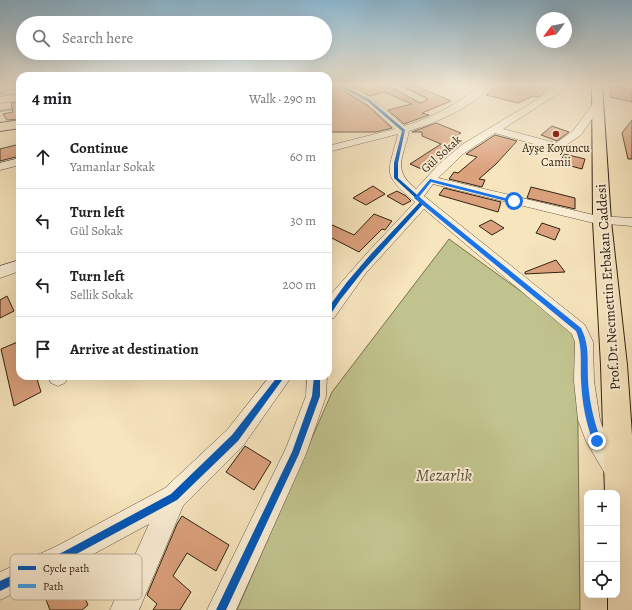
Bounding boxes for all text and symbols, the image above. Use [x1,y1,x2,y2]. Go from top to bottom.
north arrow [536,12,572,48]
search box [16,16,332,60]
icon: search [30,27,52,49]
text: Search here [62,28,133,48]
text: 4 min [32,87,72,110]
text: Walk · 290 m [249,90,316,107]
marker: Ayşe Koyuncu Camii [551,129,561,139]
street label: Gül Sokak [417,132,465,176]
text: Continue [70,138,128,158]
place label: Ayşe Koyuncu Camii [521,140,590,170]
icon: ahead [32,146,54,168]
text: 60 m [290,148,316,165]
text: Yamanlar Sokak [70,158,155,175]
street label: Prof.Dr.Necmettin Erbakan Caddesi [591,183,625,391]
route start [505,192,523,210]
text: Turn left [70,202,125,222]
icon: left [32,210,54,232]
text: 30 m [290,212,316,229]
text: Gül Sokak [70,222,123,239]
text: Turn left [70,266,125,286]
icon: left [32,274,54,296]
text: 200 m [283,276,316,293]
text: Sellik Sokak [70,286,133,303]
icon: arrive [32,338,54,360]
text: Arrive at destination [70,339,199,359]
route end [588,432,606,450]
park label: Mezarlık [416,464,473,487]
map controls [584,490,620,598]
button: + [584,490,620,526]
button: − [584,526,620,562]
legend [10,554,142,600]
text: Cycle path [43,561,90,576]
button: locate [584,562,620,598]
text: Path [43,579,64,594]

